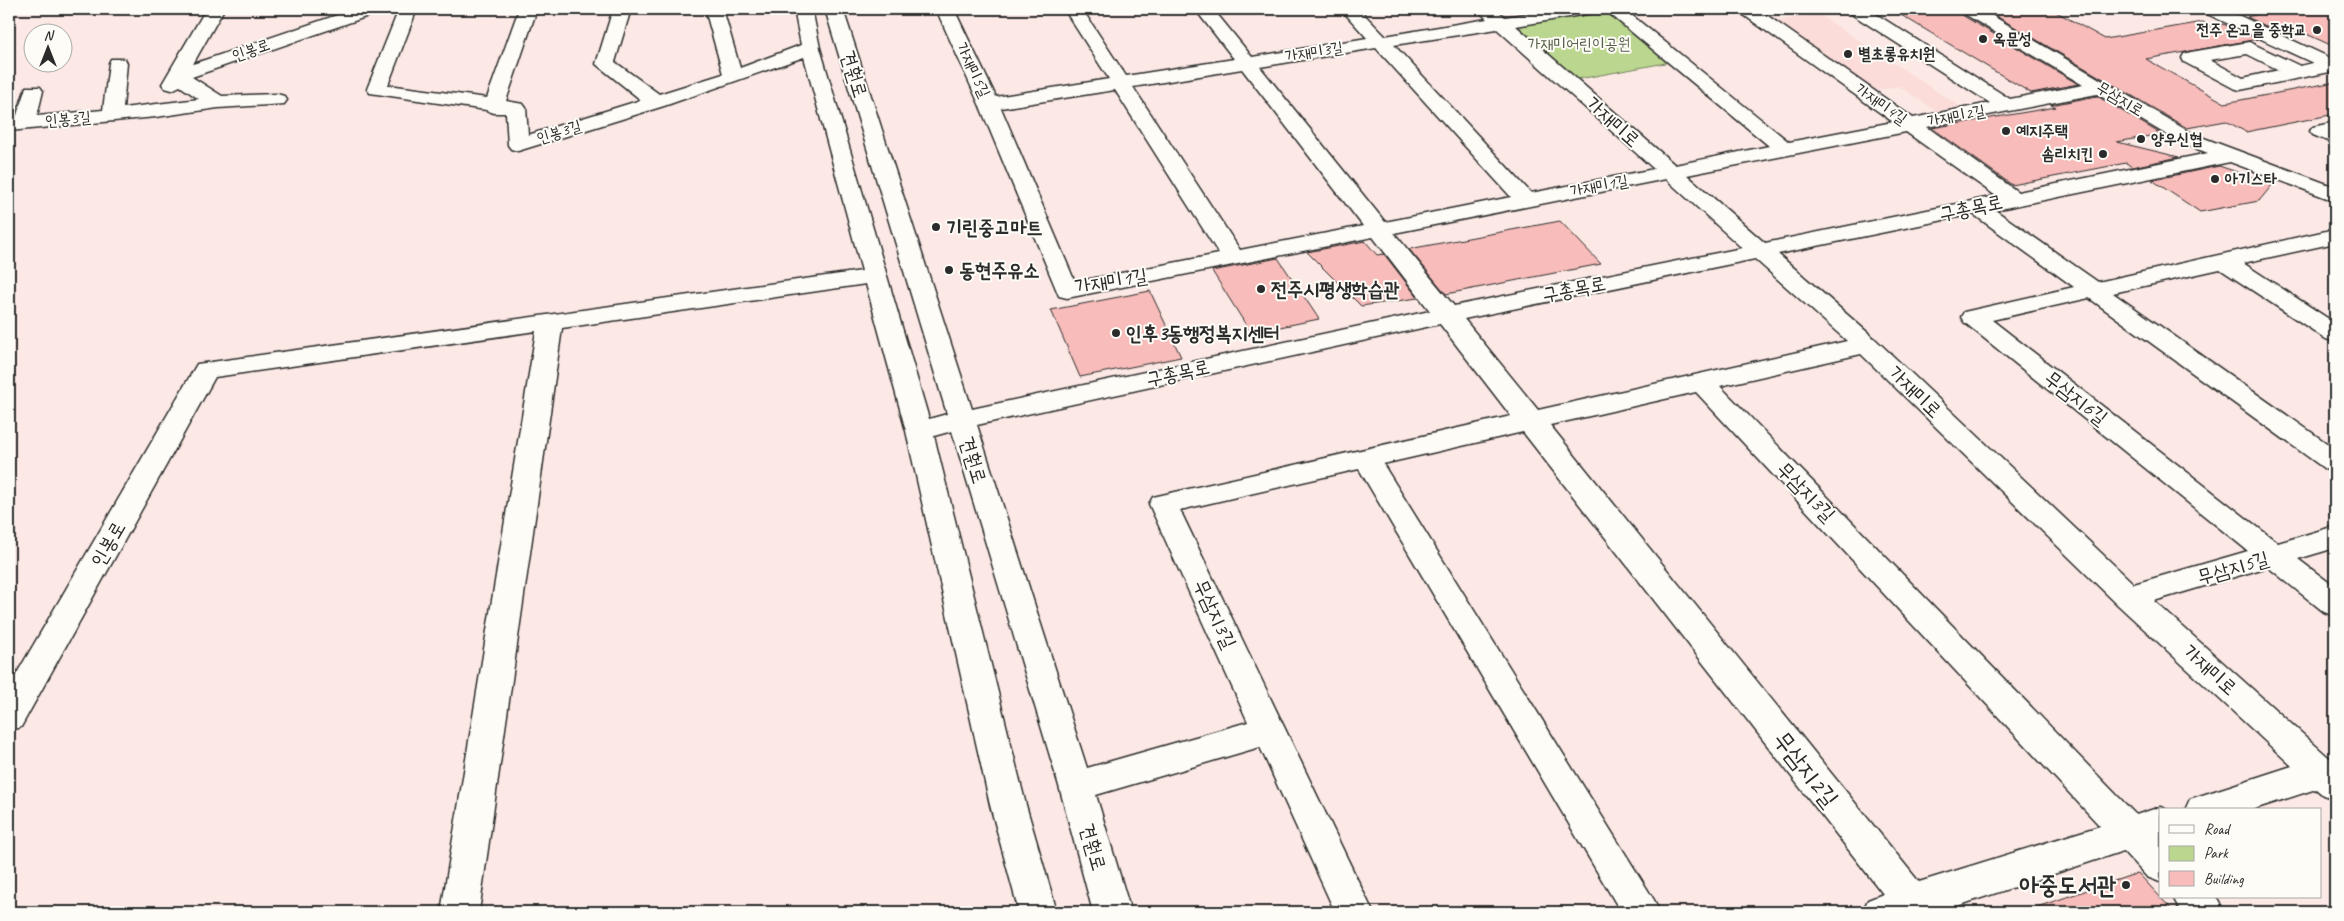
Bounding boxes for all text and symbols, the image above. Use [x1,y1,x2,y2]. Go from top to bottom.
place label: 전주 온고을 중학교 [2196,20,2307,40]
north arrow [22,22,72,72]
marker: 전주 온고을 중학교 [2311,24,2323,36]
text: N [44,27,55,44]
place label: 옥문성 [1993,29,2032,49]
marker: 옥문성 [1977,33,1989,45]
street label: 인봉로 [229,34,273,66]
park label: 가재미어린이공원 [1528,34,1631,54]
street label: 가재미3길 [1283,38,1345,66]
street label: 가재미5길 [952,39,995,101]
place label: 별초롱유치원 [1858,44,1935,64]
street label: 견훤로 [835,47,873,101]
marker: 별초롱유치원 [1842,48,1854,60]
street label: 무삼지로 [2093,77,2147,121]
street label: 가재미4길 [1851,79,1911,129]
street label: 가재미로 [1581,91,1645,153]
street label: 가재미2길 [1925,101,1987,131]
street label: 인봉3길 [44,107,92,131]
street label: 인봉3길 [534,116,584,148]
place label: 예지주택 [2016,121,2068,141]
marker: 예지주택 [2000,125,2012,137]
place label: 양우신협 [2151,129,2203,149]
marker: 양우신협 [2135,133,2147,145]
place label: 솜리치킨 [2042,144,2093,164]
marker: 솜리치킨 [2097,148,2109,160]
place label: 아기스타 [2224,169,2278,189]
street label: 가재미1길 [1568,171,1630,201]
marker: 아기스타 [2209,173,2221,185]
street label: 구총목로 [1937,189,2005,227]
place label: 기린중고마트 [946,215,1043,240]
marker: 기린중고마트 [930,221,942,233]
place label: 동현주유소 [959,258,1039,283]
street label: 가재미1길 [1073,263,1149,299]
marker: 동현주유소 [943,264,955,276]
street label: 구총목로 [1540,271,1608,307]
place label: 전주시평생학습관 [1271,277,1400,302]
marker: 전주시평생학습관 [1255,283,1267,295]
place label: 인후3동행정복지센터 [1126,321,1280,346]
marker: 인후3동행정복지센터 [1110,327,1122,339]
street label: 구총목로 [1144,354,1212,392]
street label: 가재미로 [1883,361,1947,423]
street label: 무삼지6길 [2039,366,2113,430]
street label: 견훤로 [954,433,992,487]
street label: 무삼지3길 [1772,457,1840,527]
street label: 인봉로 [85,517,131,571]
street label: 무삼지5길 [2194,546,2272,590]
street label: 무삼지3길 [1188,575,1242,653]
street label: 가재미로 [2178,639,2242,701]
street label: 무삼지2길 [1767,725,1845,813]
legend [2159,808,2322,898]
street label: 견훤로 [1074,820,1112,874]
text: Road [2204,820,2231,839]
text: Park [2204,844,2229,863]
place label: 아중도서관 [2019,870,2117,900]
text: Building [2204,870,2244,889]
marker: 아중도서관 [2120,879,2132,891]

